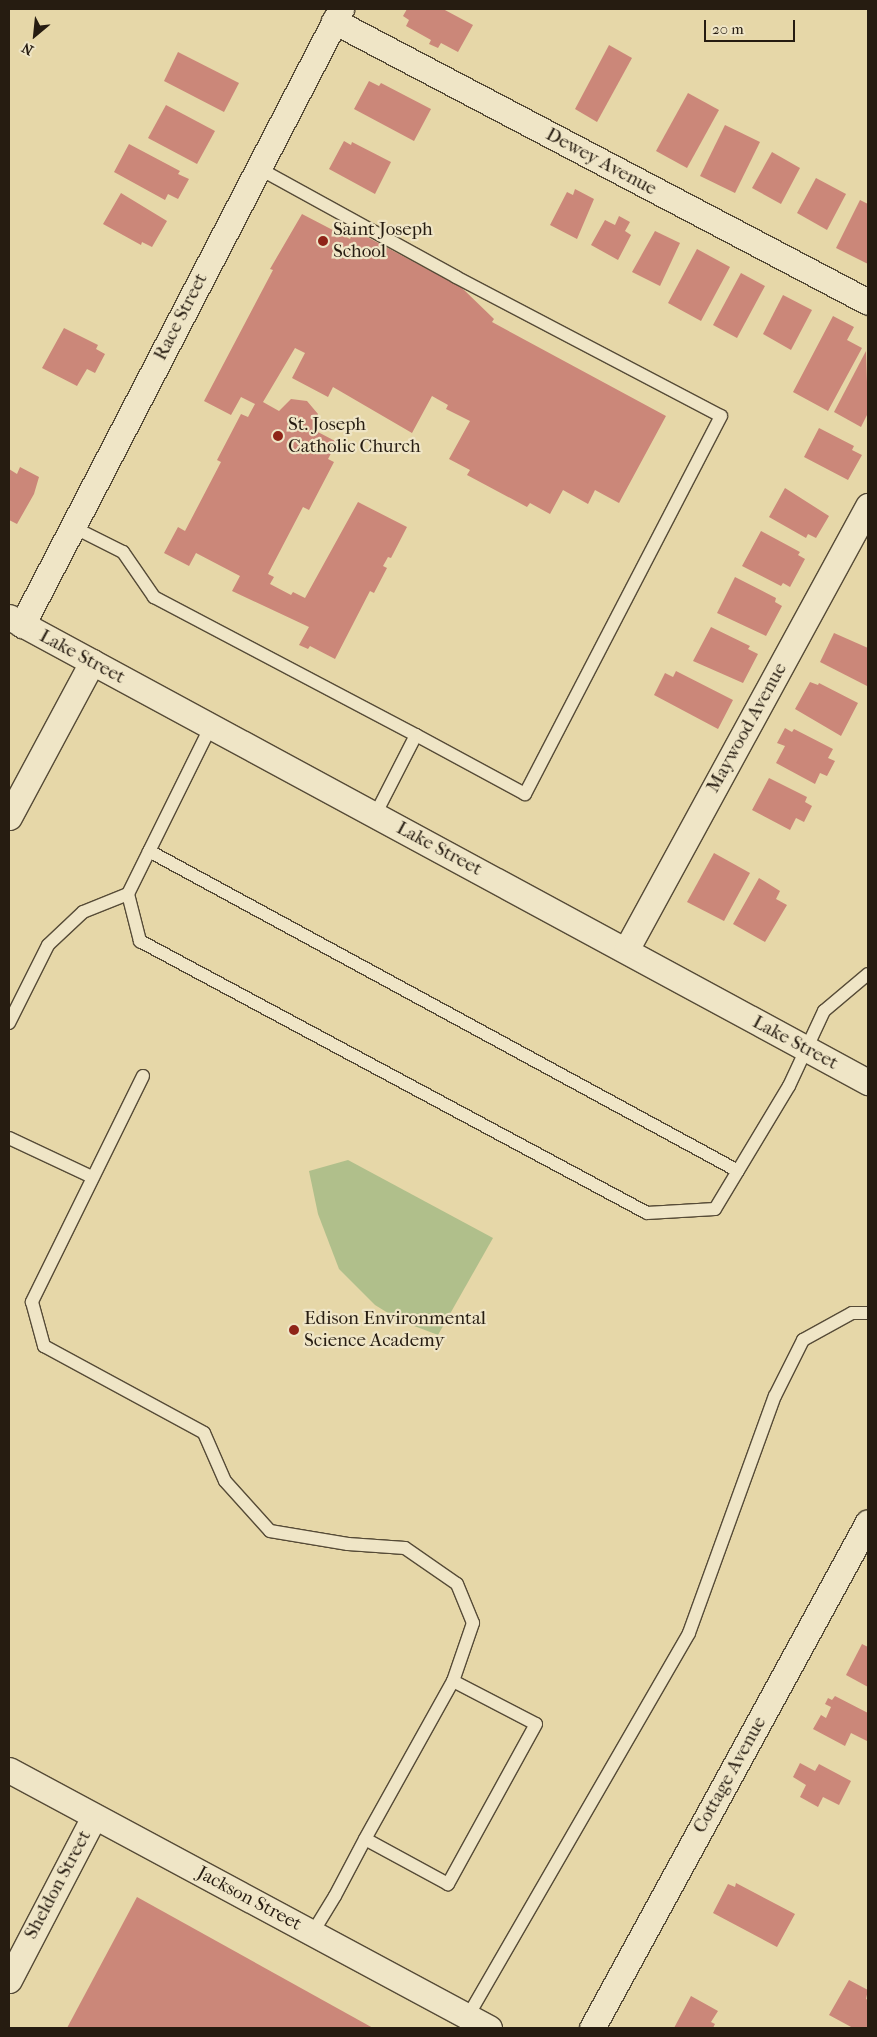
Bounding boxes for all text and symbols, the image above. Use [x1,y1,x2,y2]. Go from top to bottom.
north arrow [10,10,60,60]
scale bar [707,10,798,42]
text: 20 m [712,20,744,38]
text: N [19,39,36,59]
street label: Dewey Avenue [542,123,660,201]
place label: Saint Joseph School [333,219,433,263]
marker: Saint Joseph School [317,235,329,247]
street label: Race Street [149,270,213,364]
place label: St. Joseph Catholic Church [288,414,421,458]
marker: St. Joseph Catholic Church [272,430,284,442]
street label: Lake Street [35,625,129,689]
street label: Maywood Avenue [702,659,792,797]
street label: Lake Street [392,817,486,881]
street label: Lake Street [748,1011,842,1075]
place label: Edison Environmental Science Academy [304,1308,486,1352]
marker: Edison Environmental Science Academy [288,1324,300,1336]
street label: Cottage Avenue [689,1713,771,1837]
street label: Sheldon Street [20,1827,96,1943]
street label: Jackson Street [193,1862,305,1936]

